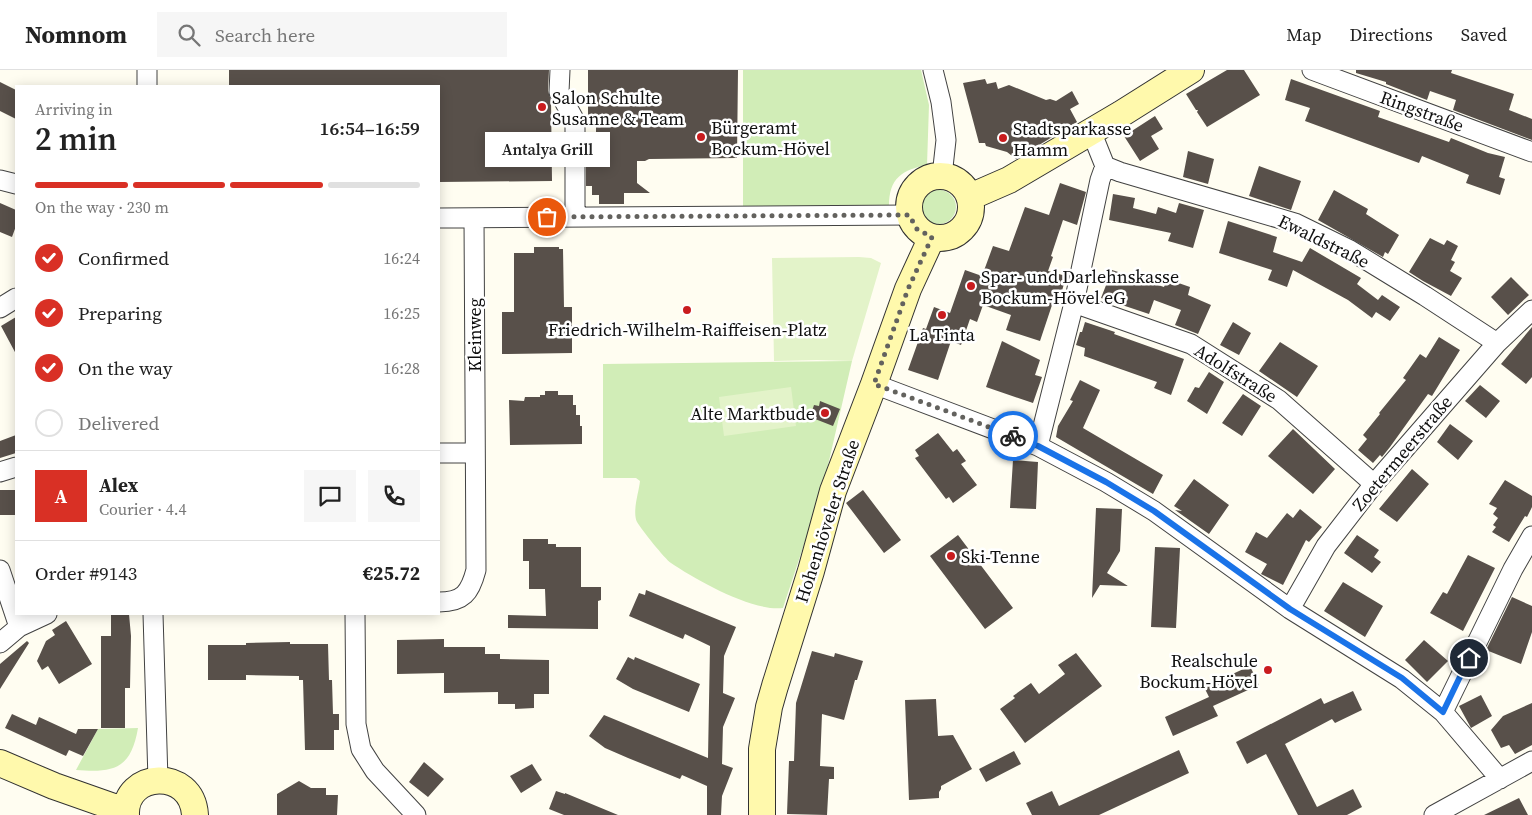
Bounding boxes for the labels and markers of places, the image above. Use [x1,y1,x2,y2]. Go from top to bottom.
place label: Salon Schulte Susanne & Team [552,85,684,131]
marker: Salon Schulte Susanne & Team [536,101,548,113]
place label: Bürgeramt Bockum-Hövel [711,115,830,161]
place label: Stadtsparkasse Hamm [1013,116,1132,162]
marker: Bürgeramt Bockum-Hövel [695,131,707,143]
callout: Antalya Grill [484,132,610,167]
marker: Stadtsparkasse Hamm [997,132,1009,144]
pin [526,196,568,238]
place label: Spar- und Darlehnskasse Bockum-Hövel eG [981,264,1179,310]
marker: Spar- und Darlehnskasse Bockum-Hövel eG [965,280,977,292]
marker: Friedrich-Wilhelm-Raiffeisen-Platz [681,304,693,316]
marker: La Tinta [936,309,948,321]
place label: Friedrich-Wilhelm-Raiffeisen-Platz [548,317,826,342]
place label: La Tinta [909,322,976,347]
place label: Alte Marktbude [690,401,815,426]
marker: Alte Marktbude [819,407,831,419]
place label: Ski-Tenne [961,544,1040,569]
marker: Ski-Tenne [945,550,957,562]
pin [1448,637,1490,679]
place label: Realschule Bockum-Hövel [1139,648,1258,694]
marker: Realschule Bockum-Hövel [1262,664,1274,676]

